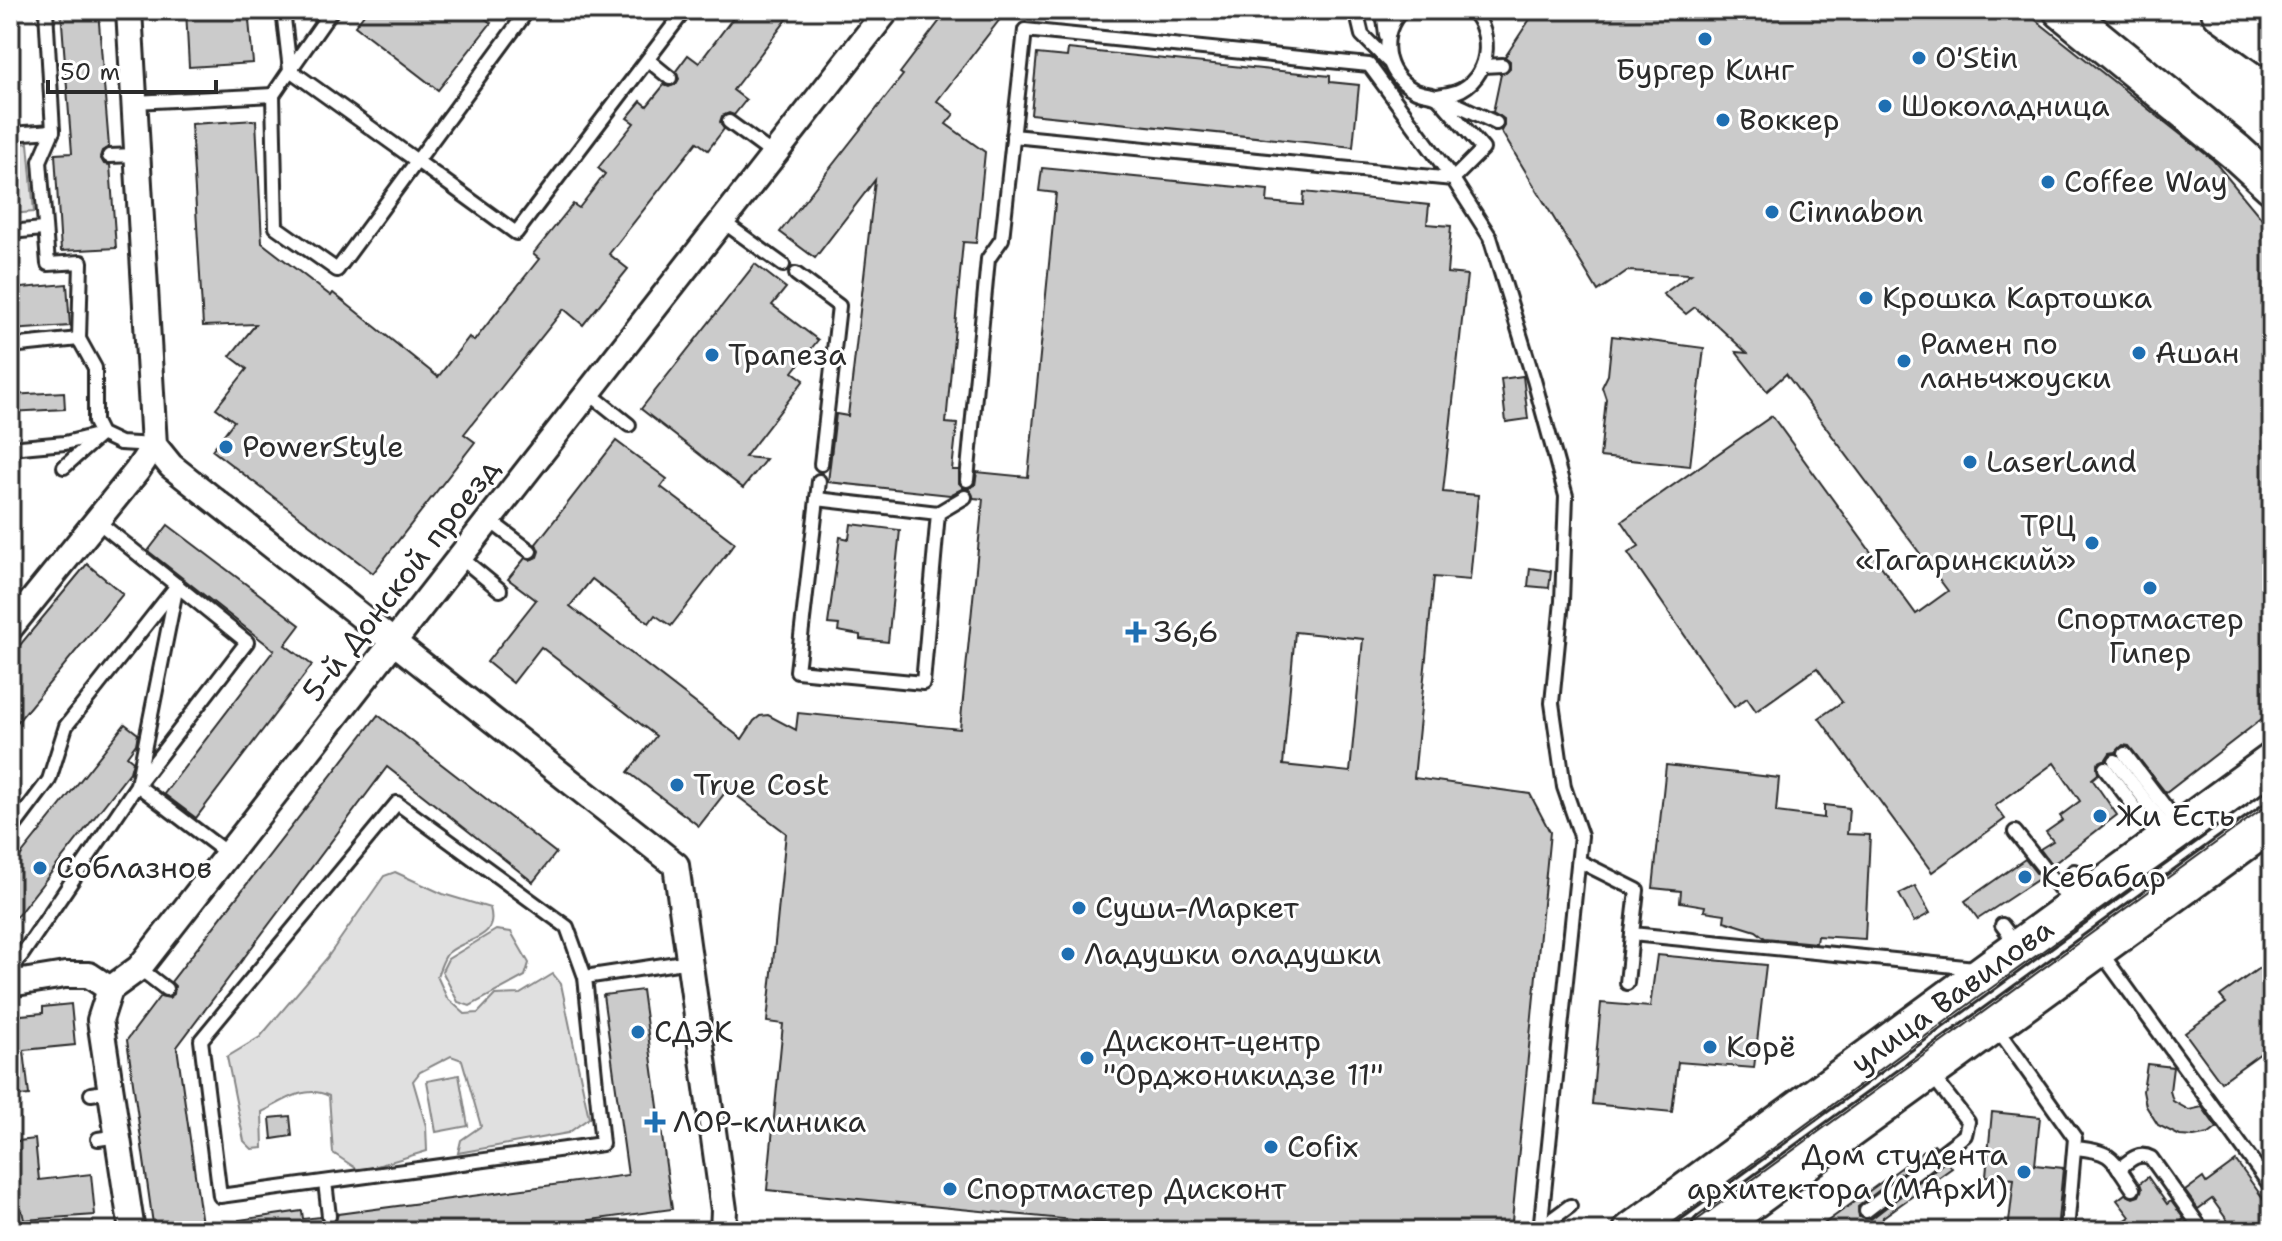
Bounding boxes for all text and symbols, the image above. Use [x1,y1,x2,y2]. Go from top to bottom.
marker: Бургер Кинг [1696,30,1714,48]
place label: O'Stin [1935,37,2018,78]
scale bar [48,44,216,94]
place label: Бургер Кинг [1616,49,1795,90]
marker: O'Stin [1910,49,1928,67]
text: 50 m [60,56,120,88]
place label: Шоколадница [1901,85,2110,126]
marker: Шоколадница [1876,97,1894,115]
place label: Воккер [1739,99,1840,140]
marker: Воккер [1714,111,1732,129]
place label: Coffee Way [2064,161,2228,202]
marker: Coffee Way [2039,173,2057,191]
place label: Cinnabon [1788,191,1924,232]
marker: Cinnabon [1763,203,1781,221]
place label: Крошка Картошка [1882,277,2153,318]
marker: Крошка Картошка [1857,289,1875,307]
place label: Рамен по ланьчжоуски [1920,323,2111,398]
place label: Ашан [2155,332,2239,373]
place label: Трапеза [728,334,847,375]
marker: Ашан [2130,344,2148,362]
marker: Трапеза [703,346,721,364]
marker: Рамен по ланьчжоуски [1895,352,1913,370]
place label: PowerStyle [242,426,404,467]
marker: PowerStyle [217,438,235,456]
place label: LaserLand [1986,441,2137,482]
street label: 5-й Донской проезд [293,449,509,710]
marker: LaserLand [1961,453,1979,471]
place label: ТРЦ «Гагаринский» [1855,505,2076,580]
marker: ТРЦ «Гагаринский» [2083,534,2101,552]
marker: Спортмастер Гипер [2141,579,2159,597]
place label: Спортмастер Гипер [2056,598,2244,673]
place label: 36,6 [1152,611,1219,652]
marker: 36,6 [1127,623,1145,641]
place label: True Cost [693,764,829,805]
marker: True Cost [668,776,686,794]
place label: Жи Есть [2116,795,2235,836]
marker: Жи Есть [2091,807,2109,825]
place label: Соблазнов [56,847,212,888]
place label: Кебабар [2041,856,2166,897]
marker: Соблазнов [31,859,49,877]
marker: Кебабар [2016,868,2034,886]
place label: Суши-Маркет [1095,887,1299,928]
marker: Суши-Маркет [1070,899,1088,917]
street label: улица Вавилова [1842,908,2062,1083]
place label: Ладушки оладушки [1084,933,1381,974]
marker: Ладушки оладушки [1059,945,1077,963]
place label: СДЭК [654,1011,733,1052]
place label: Дисконт-центр "Орджоникидзе 11" [1103,1020,1384,1095]
marker: СДЭК [629,1023,647,1041]
place label: Корё [1726,1026,1796,1067]
marker: Корё [1701,1038,1719,1056]
marker: Дисконт-центр "Орджоникидзе 11" [1078,1049,1096,1067]
place label: ЛОР-клиника [673,1101,867,1142]
marker: ЛОР-клиника [644,1111,666,1133]
place label: Cofix [1287,1126,1358,1167]
place label: Дом студента архитектора (МАрхИ) [1687,1134,2008,1209]
marker: Cofix [1262,1138,1280,1156]
marker: Дом студента архитектора (МАрхИ) [2015,1163,2033,1181]
place label: Спортмастер Дисконт [966,1168,1287,1209]
marker: Спортмастер Дисконт [941,1180,959,1198]

